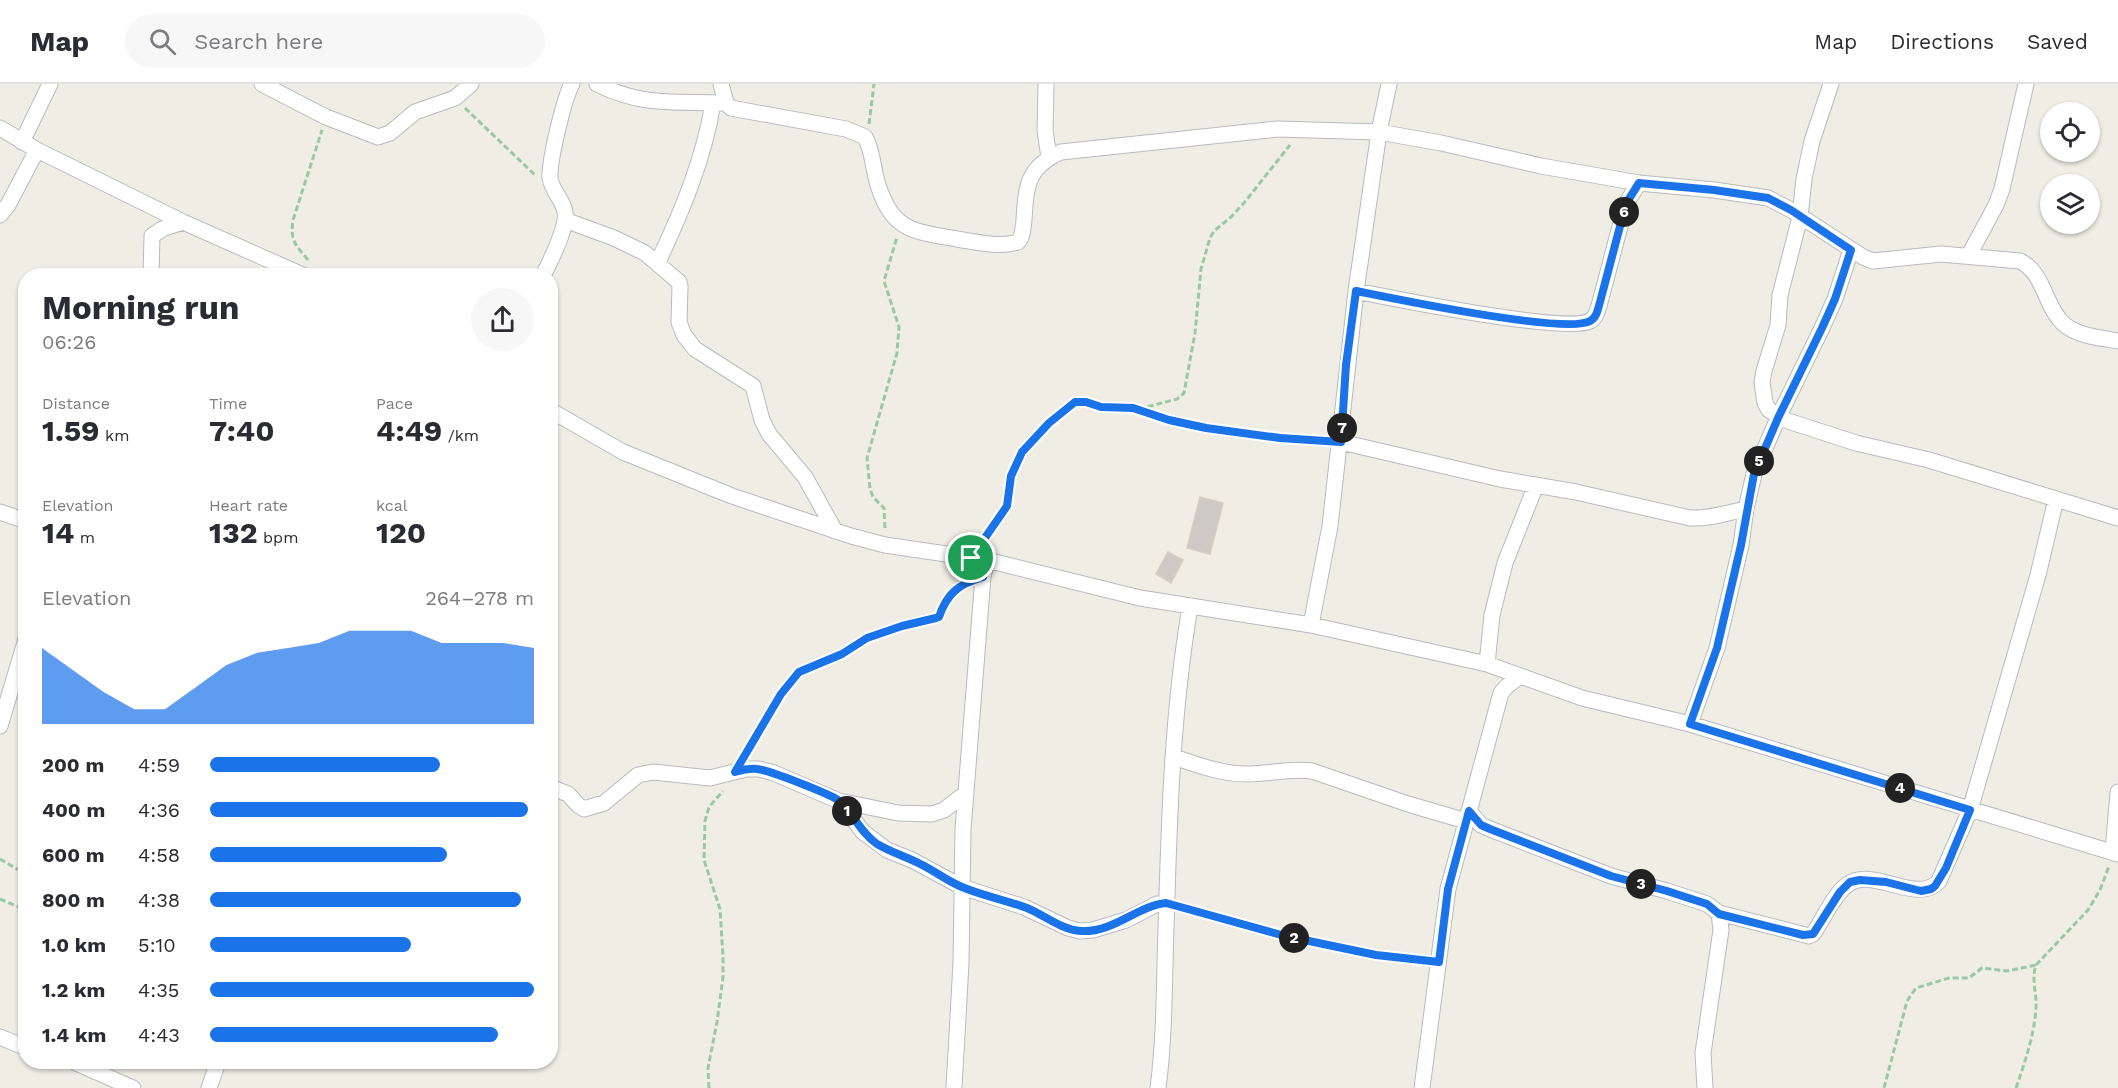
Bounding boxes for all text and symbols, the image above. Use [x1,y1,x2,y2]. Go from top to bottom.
search box [125,14,545,68]
text: Map [30,25,89,58]
icon: search [146,25,179,58]
text: Search here [194,29,323,54]
text: Map [1814,29,1857,54]
text: Directions [1890,29,1994,54]
text: Saved [2027,29,2088,54]
map controls [2040,102,2100,234]
button: locate [2040,102,2100,162]
button: layers [2040,174,2100,234]
pin: 6 [1609,197,1639,227]
text: 6 [1619,202,1629,221]
text: Morning run [42,288,239,327]
button: share [471,288,534,351]
text: 06:26 [42,330,96,354]
text: Distance [42,394,110,413]
text: Time [209,394,247,413]
text: Pace [376,394,413,413]
text: 1.59 [42,413,100,448]
text: 7:40 [209,413,274,448]
text: 4:49 [376,413,442,448]
pin: 7 [1327,413,1357,443]
text: 7 [1337,418,1347,437]
text: km [100,426,129,445]
text: /km [442,426,479,445]
pin: 5 [1744,446,1774,476]
text: 5 [1754,451,1764,470]
text: Elevation [42,496,113,515]
text: Heart rate [209,496,288,515]
text: kcal [376,496,408,515]
text: 14 [42,515,74,550]
text: 132 [209,515,258,550]
text: 120 [376,515,426,550]
text: m [74,528,95,547]
text: bpm [258,528,298,547]
pin [945,532,996,583]
icon: arrive [954,541,987,574]
text: Elevation [42,586,131,610]
text: 264–278 m [425,586,534,610]
text: 200 m [42,753,104,777]
text: 4:59 [138,753,180,777]
pin: 4 [1885,773,1915,803]
text: 4 [1895,778,1905,797]
pin: 1 [832,796,862,826]
text: 400 m [42,798,105,822]
text: 4:36 [138,798,180,822]
text: 1 [844,801,850,820]
text: 600 m [42,843,105,867]
text: 4:58 [138,843,180,867]
pin: 3 [1626,869,1656,899]
text: 3 [1636,874,1646,893]
text: 800 m [42,888,105,912]
text: 4:38 [138,888,180,912]
pin: 2 [1279,923,1309,953]
text: 2 [1289,928,1299,947]
text: 1.0 km [42,933,106,957]
text: 5:10 [138,933,176,957]
text: 1.2 km [42,978,105,1002]
text: 4:35 [138,978,179,1002]
text: 1.4 km [42,1023,106,1047]
text: 4:43 [138,1023,180,1047]

